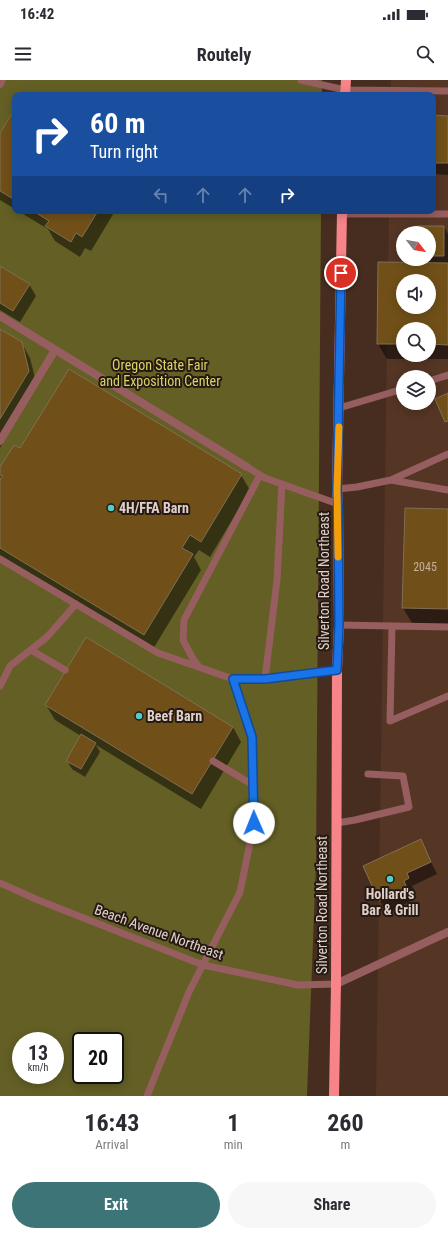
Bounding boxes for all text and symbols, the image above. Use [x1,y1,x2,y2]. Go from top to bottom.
text: 16:42 [20,5,54,23]
icon: menu [12,43,34,65]
icon: search [414,43,436,65]
text: Routely [197,44,251,65]
text: 60 m [90,107,146,140]
icon: right [24,108,76,160]
text: Turn right [90,141,158,162]
icon: left [150,184,172,206]
icon: ahead [192,184,214,206]
icon: ahead [234,184,256,206]
icon: right [276,184,298,206]
north arrow [396,226,436,266]
map controls [396,226,436,410]
pin [324,256,358,290]
icon: arrive [330,262,352,284]
button: sound [396,274,436,314]
button: search [396,322,436,362]
park label: Oregon State Fair and Exposition Center [100,357,220,389]
button: layers [396,370,436,410]
place label: 4H/FFA Barn [119,500,189,516]
marker: 4H/FFA Barn [106,503,116,513]
street label: Silverton Road Northeast [316,512,332,650]
house number: 2045 [413,560,437,574]
place label: Beef Barn [147,708,202,724]
marker: Beef Barn [134,711,144,721]
position arrow [233,802,275,844]
street label: Silverton Road Northeast [314,836,330,974]
marker: Hollard's Bar & Grill [385,874,395,884]
place label: Hollard's Bar & Grill [361,886,419,918]
street label: Beach Avenue Northeast [92,901,226,963]
speed limit sign: 20 [72,1032,124,1084]
text: 13 [28,1041,48,1065]
text: km/h [28,1062,48,1073]
text: 16:43 [84,1109,139,1137]
text: 1 [227,1109,239,1137]
text: 260 [327,1109,364,1137]
text: Arrival [95,1137,128,1152]
text: min [224,1137,243,1152]
text: m [341,1137,350,1152]
button: Exit [12,1182,220,1228]
button: Share [228,1182,436,1228]

